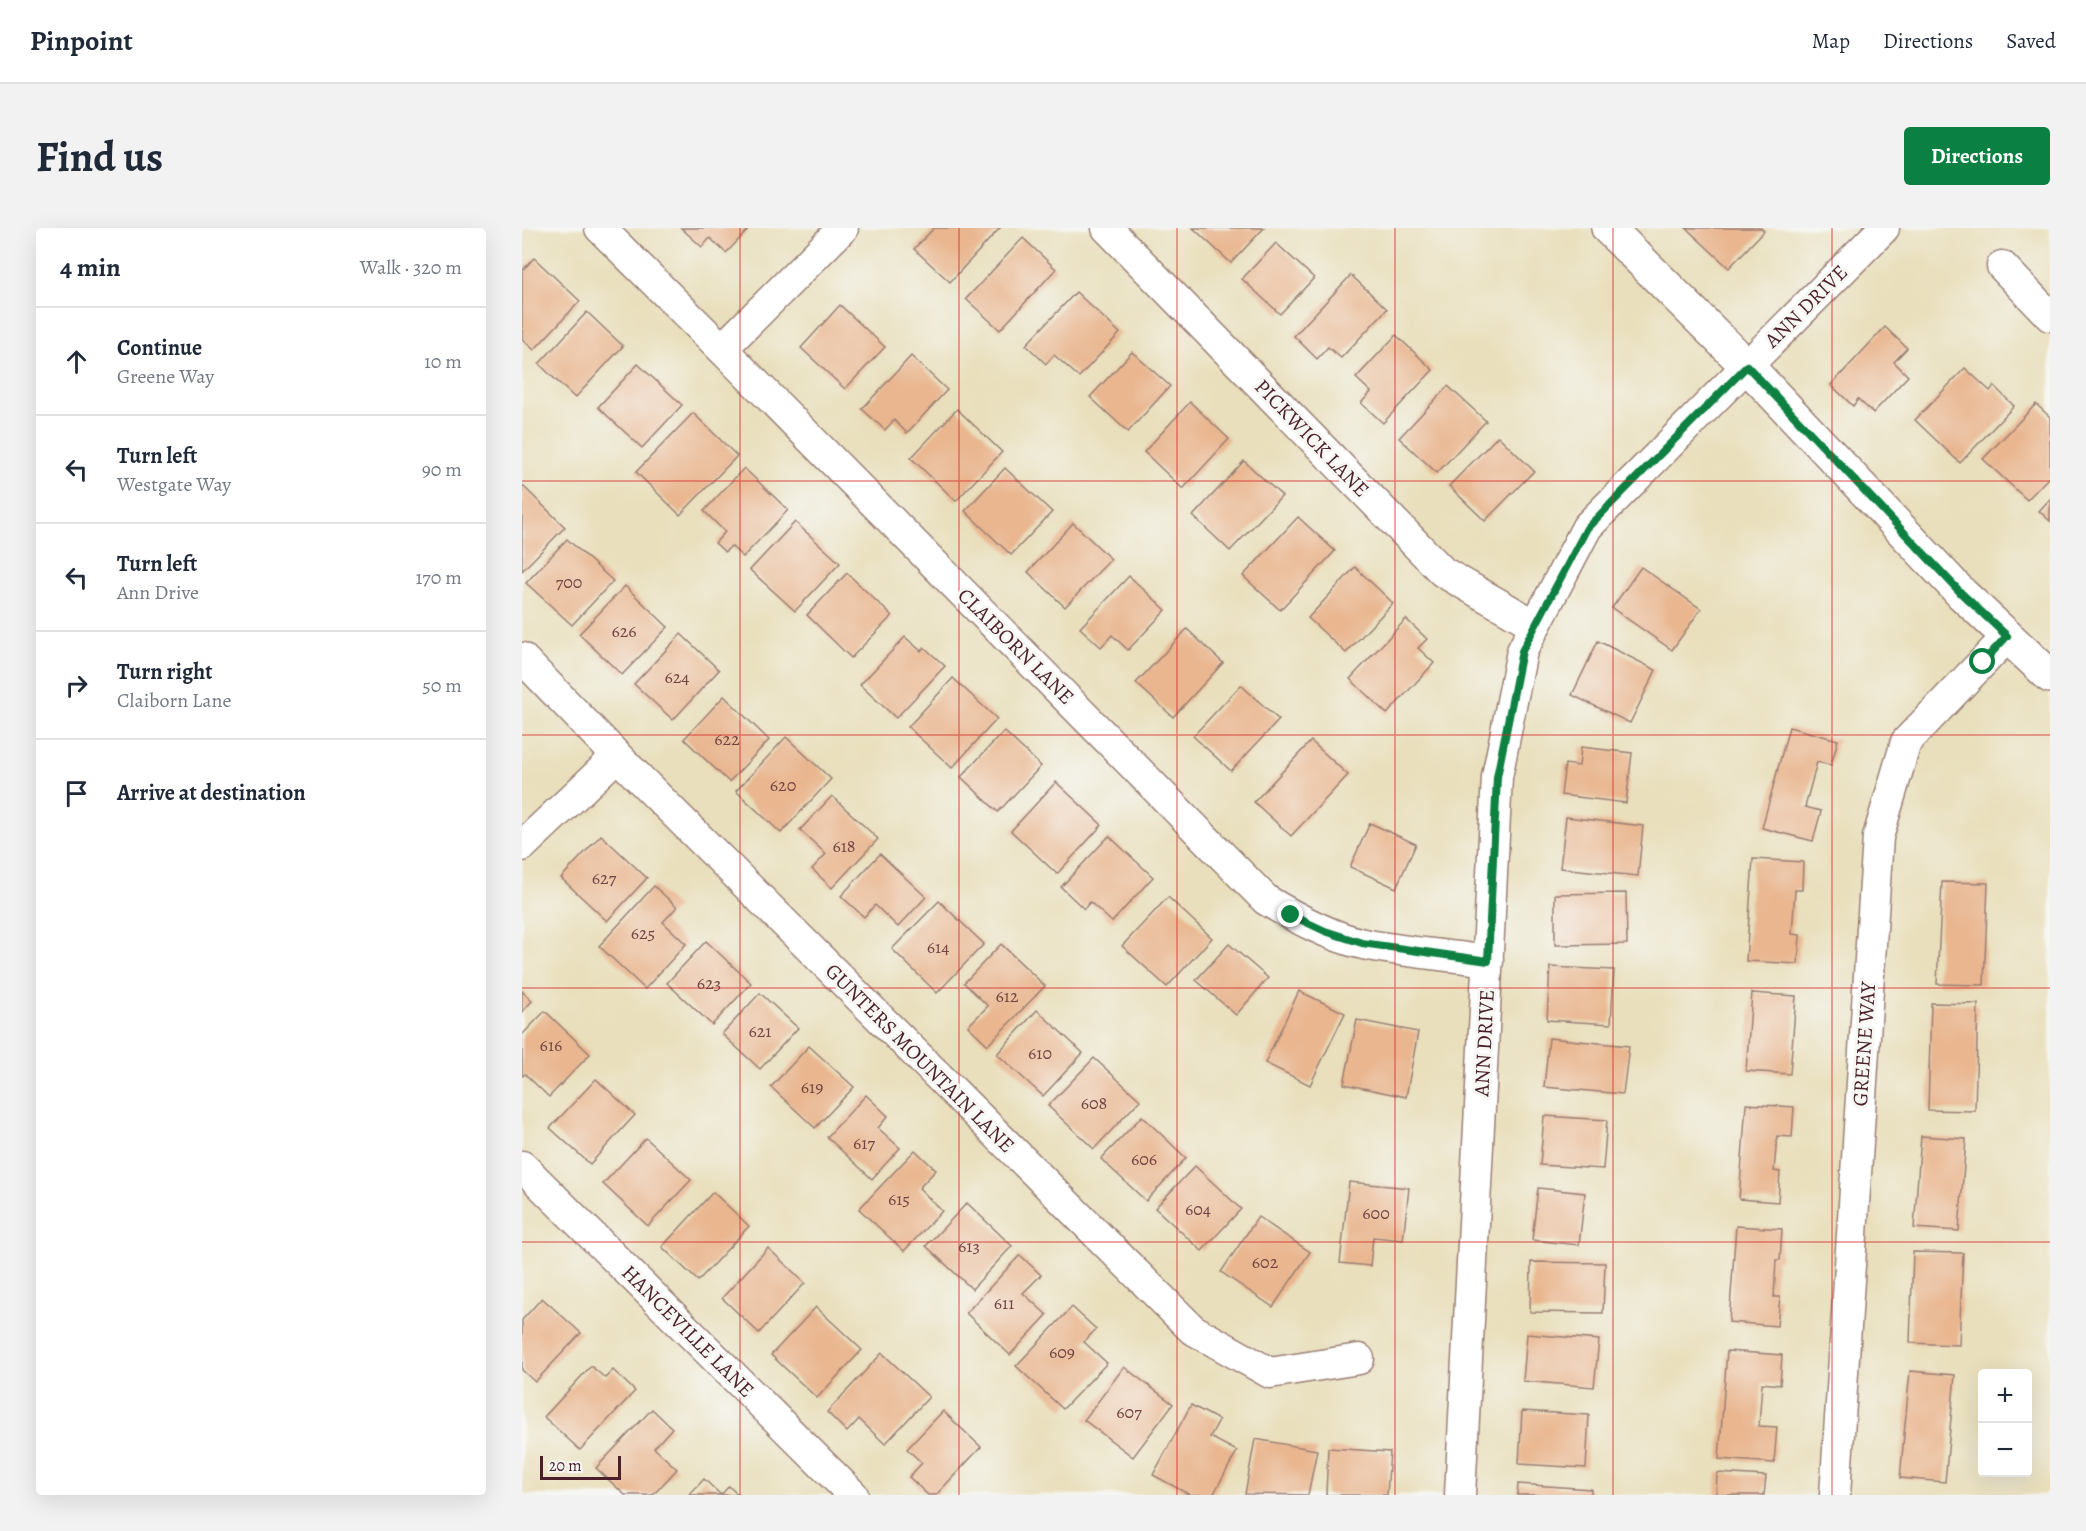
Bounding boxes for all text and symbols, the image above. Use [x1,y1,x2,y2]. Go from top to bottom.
text: Pinpoint [30,22,133,60]
text: Map [1812,27,1850,55]
text: Directions [1883,27,1973,55]
text: Saved [2006,27,2056,55]
button: Directions [1904,127,2050,185]
text: Find us [36,128,163,185]
text: 4 min [60,250,121,285]
text: Walk · 320 m [360,254,462,281]
street label: ANN DRIVE [1758,258,1854,354]
text: Continue [117,333,202,363]
icon: ahead [60,345,93,378]
text: 10 m [424,348,462,375]
text: Greene Way [117,363,214,390]
street label: PICKWICK LANE [1248,373,1376,503]
text: Turn left [117,441,197,471]
icon: left [60,453,93,486]
text: 90 m [422,456,462,483]
text: Westgate Way [117,471,231,498]
text: Turn left [117,549,197,579]
icon: left [60,561,93,594]
text: 170 m [416,564,462,591]
house number: 700 [556,570,582,594]
text: Ann Drive [117,579,199,606]
street label: CLAIBORN LANE [952,582,1080,710]
house number: 626 [611,619,637,643]
route start [1969,648,1995,674]
text: Turn right [117,657,213,687]
house number: 624 [664,665,690,689]
icon: right [60,669,93,702]
text: 50 m [422,672,462,699]
text: Claiborn Lane [117,687,231,714]
house number: 622 [714,727,740,751]
house number: 620 [770,773,796,797]
icon: arrive [60,777,93,810]
text: Arrive at destination [117,778,306,808]
house number: 618 [832,834,856,858]
house number: 627 [592,866,617,890]
route end [1277,901,1303,927]
house number: 625 [631,921,655,945]
house number: 614 [927,935,949,959]
street label: GUNTERS MOUNTAIN LANE [819,957,1021,1159]
house number: 623 [697,971,721,995]
street label: GREENE WAY [1846,980,1882,1107]
house number: 612 [995,984,1019,1008]
street label: ANN DRIVE [1467,989,1501,1098]
house number: 621 [748,1019,772,1043]
house number: 616 [540,1033,562,1057]
house number: 610 [1028,1041,1052,1065]
house number: 619 [801,1075,823,1099]
house number: 608 [1081,1091,1107,1115]
house number: 617 [853,1131,875,1155]
house number: 606 [1131,1147,1157,1171]
house number: 615 [888,1187,910,1211]
house number: 604 [1185,1197,1211,1221]
house number: 600 [1362,1201,1390,1225]
house number: 613 [958,1234,980,1258]
house number: 602 [1252,1250,1279,1274]
street label: HANCEVILLE LANE [616,1259,760,1403]
house number: 611 [994,1291,1014,1315]
house number: 609 [1049,1340,1075,1364]
map controls [1978,1369,2032,1477]
button: + [1978,1369,2032,1423]
house number: 607 [1116,1400,1142,1424]
button: − [1978,1423,2032,1477]
scale bar [540,1453,621,1480]
text: 20 m [549,1455,582,1477]

